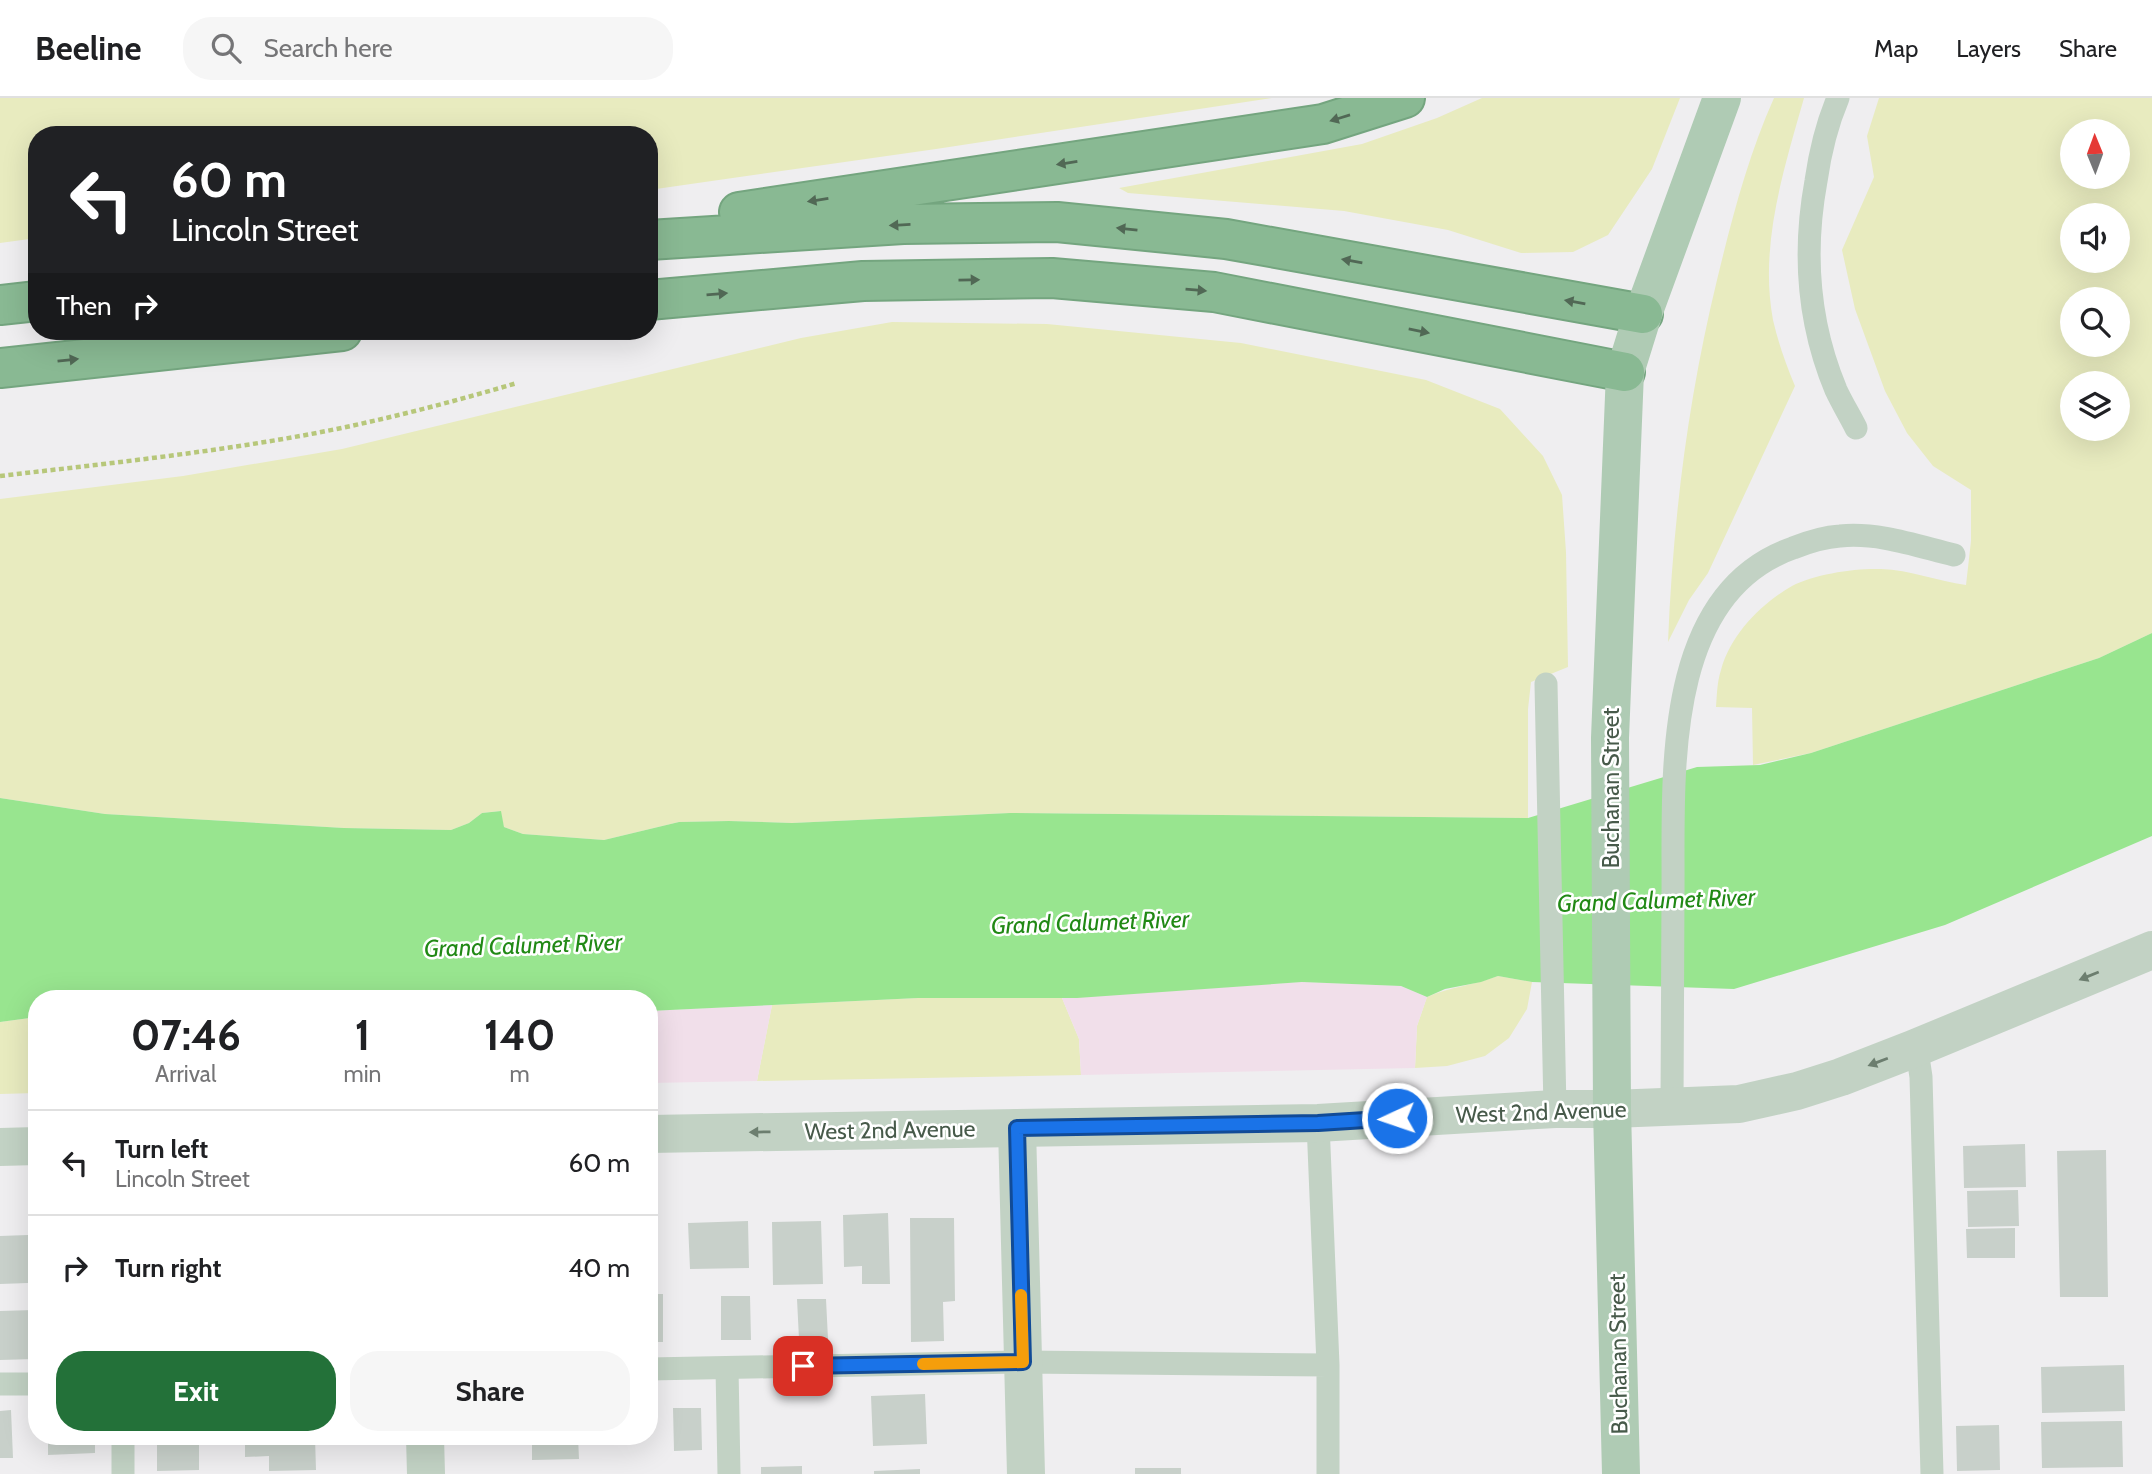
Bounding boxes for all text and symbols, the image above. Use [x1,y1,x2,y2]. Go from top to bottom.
search box [183,17,673,80]
text: Beeline [35,28,141,68]
icon: search [207,29,245,67]
text: Search here [263,32,393,64]
text: Map [1874,34,1918,63]
text: Layers [1956,34,2021,63]
text: Share [2059,34,2117,63]
one-way arrow [1329,114,1350,124]
north arrow [2060,119,2130,189]
map controls [2060,119,2130,441]
text: 60 m [171,150,287,209]
icon: left [56,154,147,245]
one-way arrow [1056,157,1078,168]
one-way arrow [807,195,829,206]
button: sound [2060,203,2130,273]
text: Lincoln Street [171,210,359,249]
one-way arrow [888,219,910,230]
one-way arrow [1115,223,1137,234]
one-way arrow [1341,255,1363,266]
one-way arrow [958,274,980,285]
one-way arrow [1185,285,1207,296]
icon: right [126,287,164,325]
button: search [2060,287,2130,357]
one-way arrow [706,288,728,299]
text: Then [56,290,112,322]
one-way arrow [1564,296,1586,307]
one-way arrow [1408,326,1430,337]
one-way arrow [57,355,79,366]
button: layers [2060,371,2130,441]
street label: Buchanan Street [1597,707,1625,868]
water label: Grand Calumet River [1556,882,1757,918]
water label: Grand Calumet River [990,904,1191,940]
water label: Grand Calumet River [423,927,624,963]
one-way arrow [2079,970,2099,982]
text: 07:46 [131,1009,241,1061]
text: 1 [355,1009,370,1061]
text: 140 [484,1009,555,1061]
one-way arrow [1868,1057,1889,1068]
text: Arrival [155,1060,216,1088]
text: min [343,1060,381,1088]
text: m [510,1060,530,1088]
position arrow [1360,1081,1434,1155]
street label: West 2nd Avenue [1455,1095,1627,1129]
street label: West 2nd Avenue [804,1115,976,1145]
one-way arrow [749,1127,771,1138]
text: Turn left [115,1133,208,1165]
icon: left [56,1144,94,1182]
text: 60 m [568,1147,630,1179]
text: Lincoln Street [115,1165,250,1193]
icon: right [56,1249,94,1287]
text: Turn right [115,1252,221,1284]
text: 40 m [568,1252,630,1284]
street label: Buchanan Street [1603,1273,1633,1435]
pin [773,1336,833,1396]
icon: arrive [784,1347,822,1385]
button: Exit [56,1351,336,1431]
button: Share [350,1351,630,1431]

